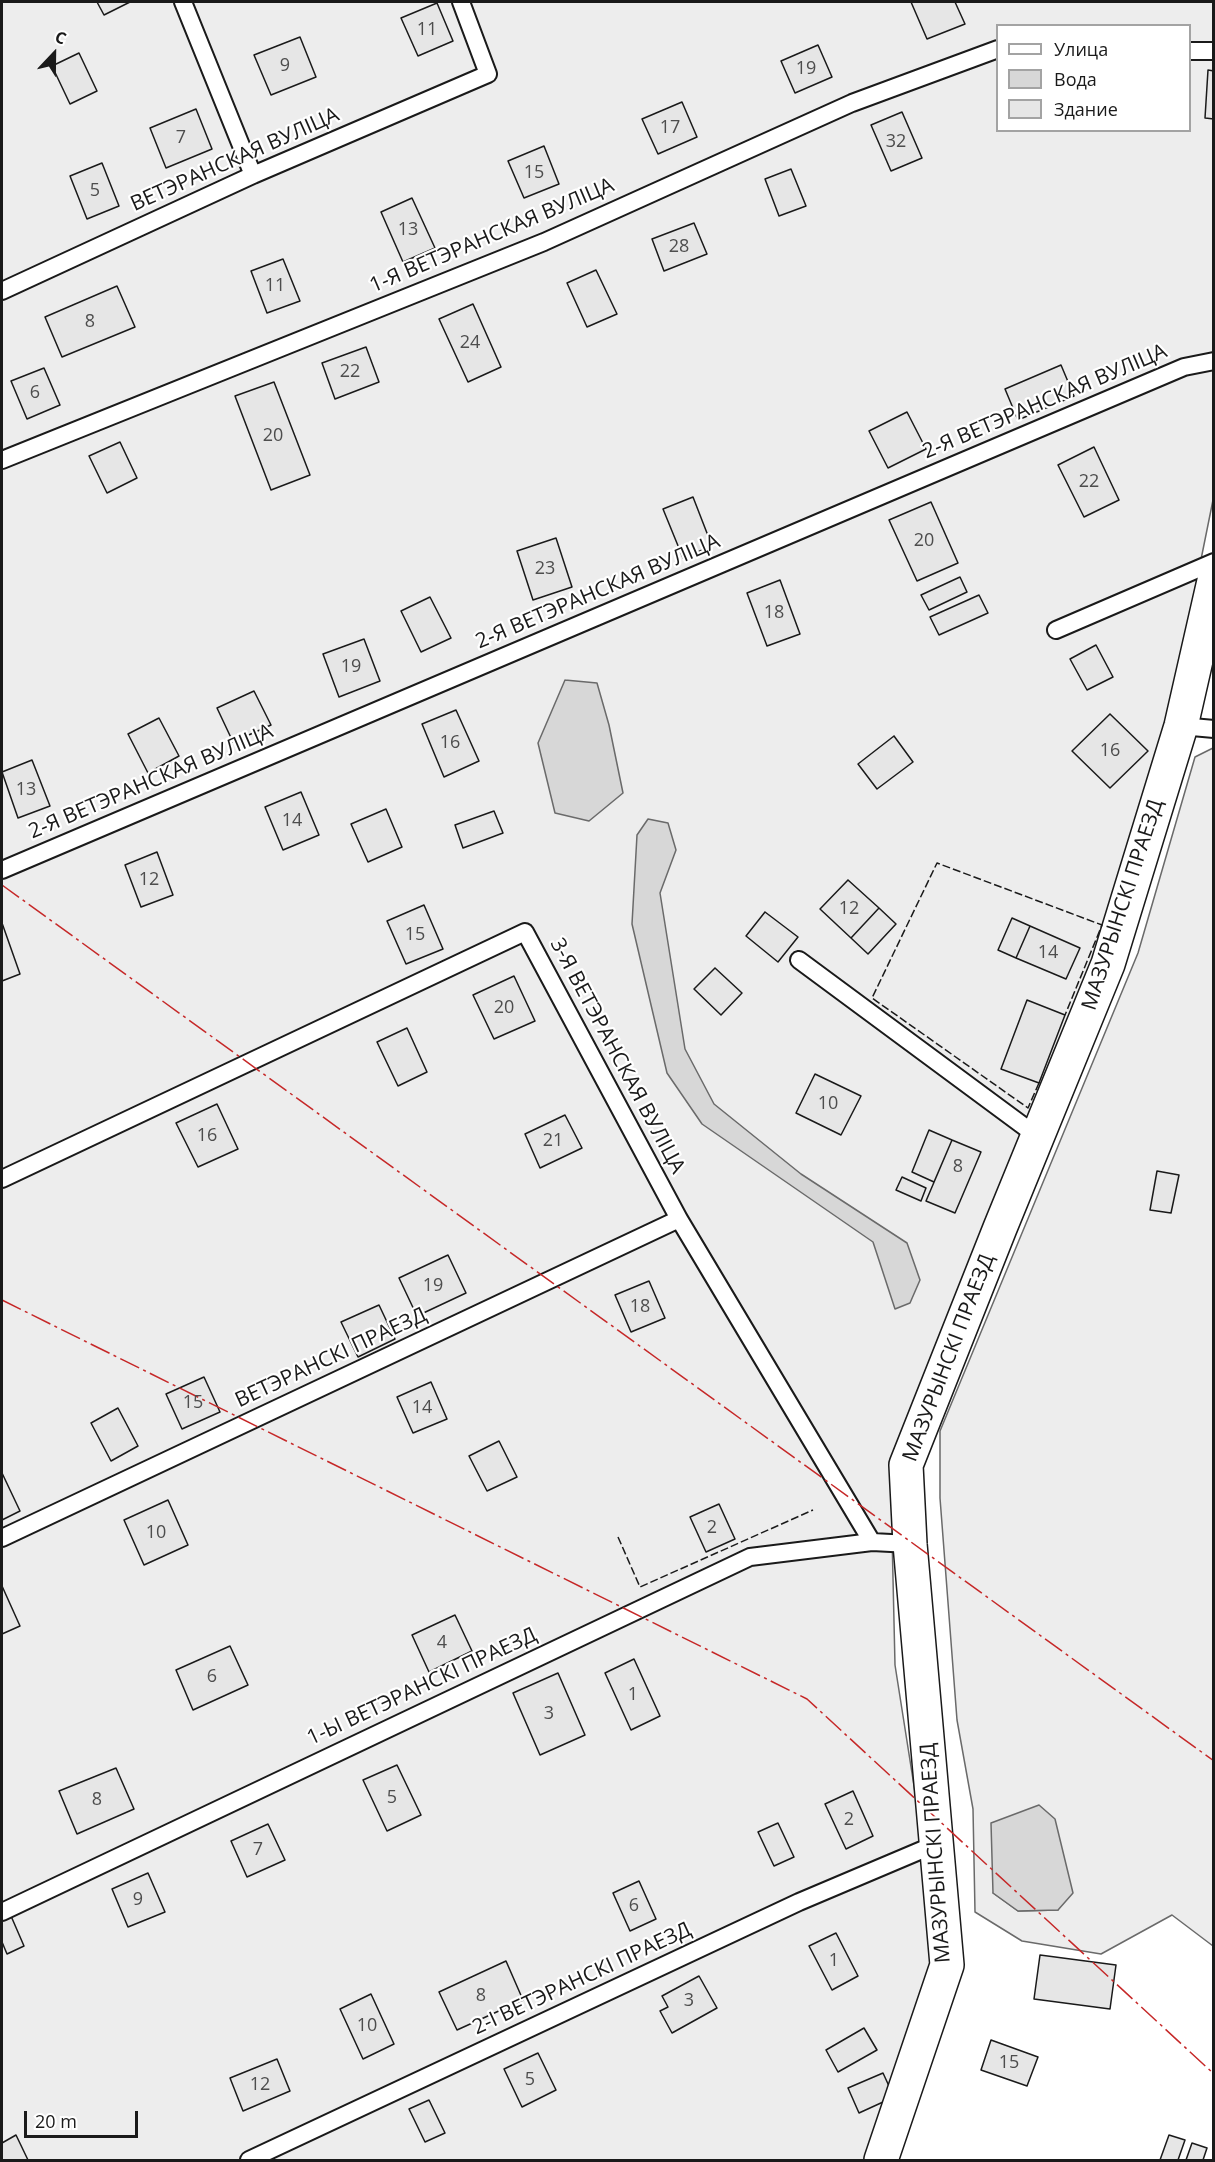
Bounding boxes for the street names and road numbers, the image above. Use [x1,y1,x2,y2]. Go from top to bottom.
street label: ВЕТЭРАНСКАЯ ВУЛІЦА [127,103,343,217]
street label: 1-Я ВЕТЭРАНСКАЯ ВУЛІЦА [366,173,618,299]
street label: 2-Я ВЕТЭРАНСКАЯ ВУЛІЦА [919,339,1171,465]
street label: 2-Я ВЕТЭРАНСКАЯ ВУЛІЦА [472,529,724,655]
street label: 2-Я ВЕТЭРАНСКАЯ ВУЛІЦА [25,719,277,845]
street label: МАЗУРЫНСКІ ПРАЕЗД [1077,796,1169,1014]
street label: 3-Я ВЕТЭРАНСКАЯ ВУЛІЦА [544,934,690,1178]
street label: МАЗУРЫНСКІ ПРАЕЗД [898,1251,1000,1465]
street label: ВЕТЭРАНСКІ ПРАЕЗД [231,1303,431,1413]
street label: 1-Ы ВЕТЭРАНСКІ ПРАЕЗД [303,1623,541,1751]
street label: МАЗУРЫНСКІ ПРАЕЗД [916,1742,956,1964]
street label: 2-І ВЕТЭРАНСКІ ПРАЕЗД [469,1917,695,2041]

